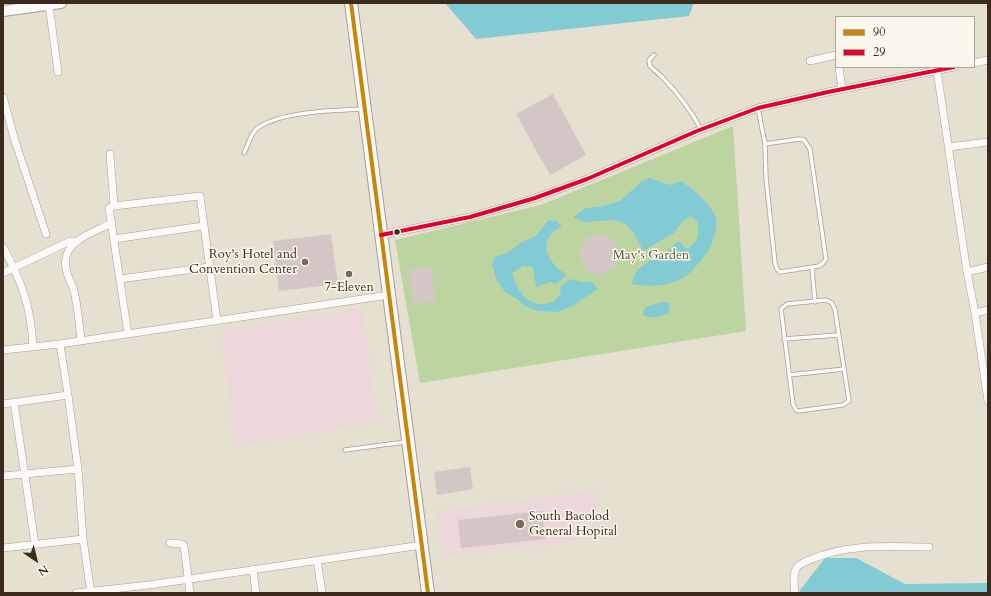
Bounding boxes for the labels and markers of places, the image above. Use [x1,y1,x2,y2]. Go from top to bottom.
unlabelled marker [392,227,402,237]
place label: Roy's Hotel and Convention Center [189,247,297,278]
marker: Roy's Hotel and Convention Center [300,257,310,267]
marker: 7-Eleven [344,269,354,279]
place label: 7-Eleven [324,280,374,296]
place label: South Bacolod General Hopital [529,509,617,540]
marker: South Bacolod General Hopital [514,518,526,530]

